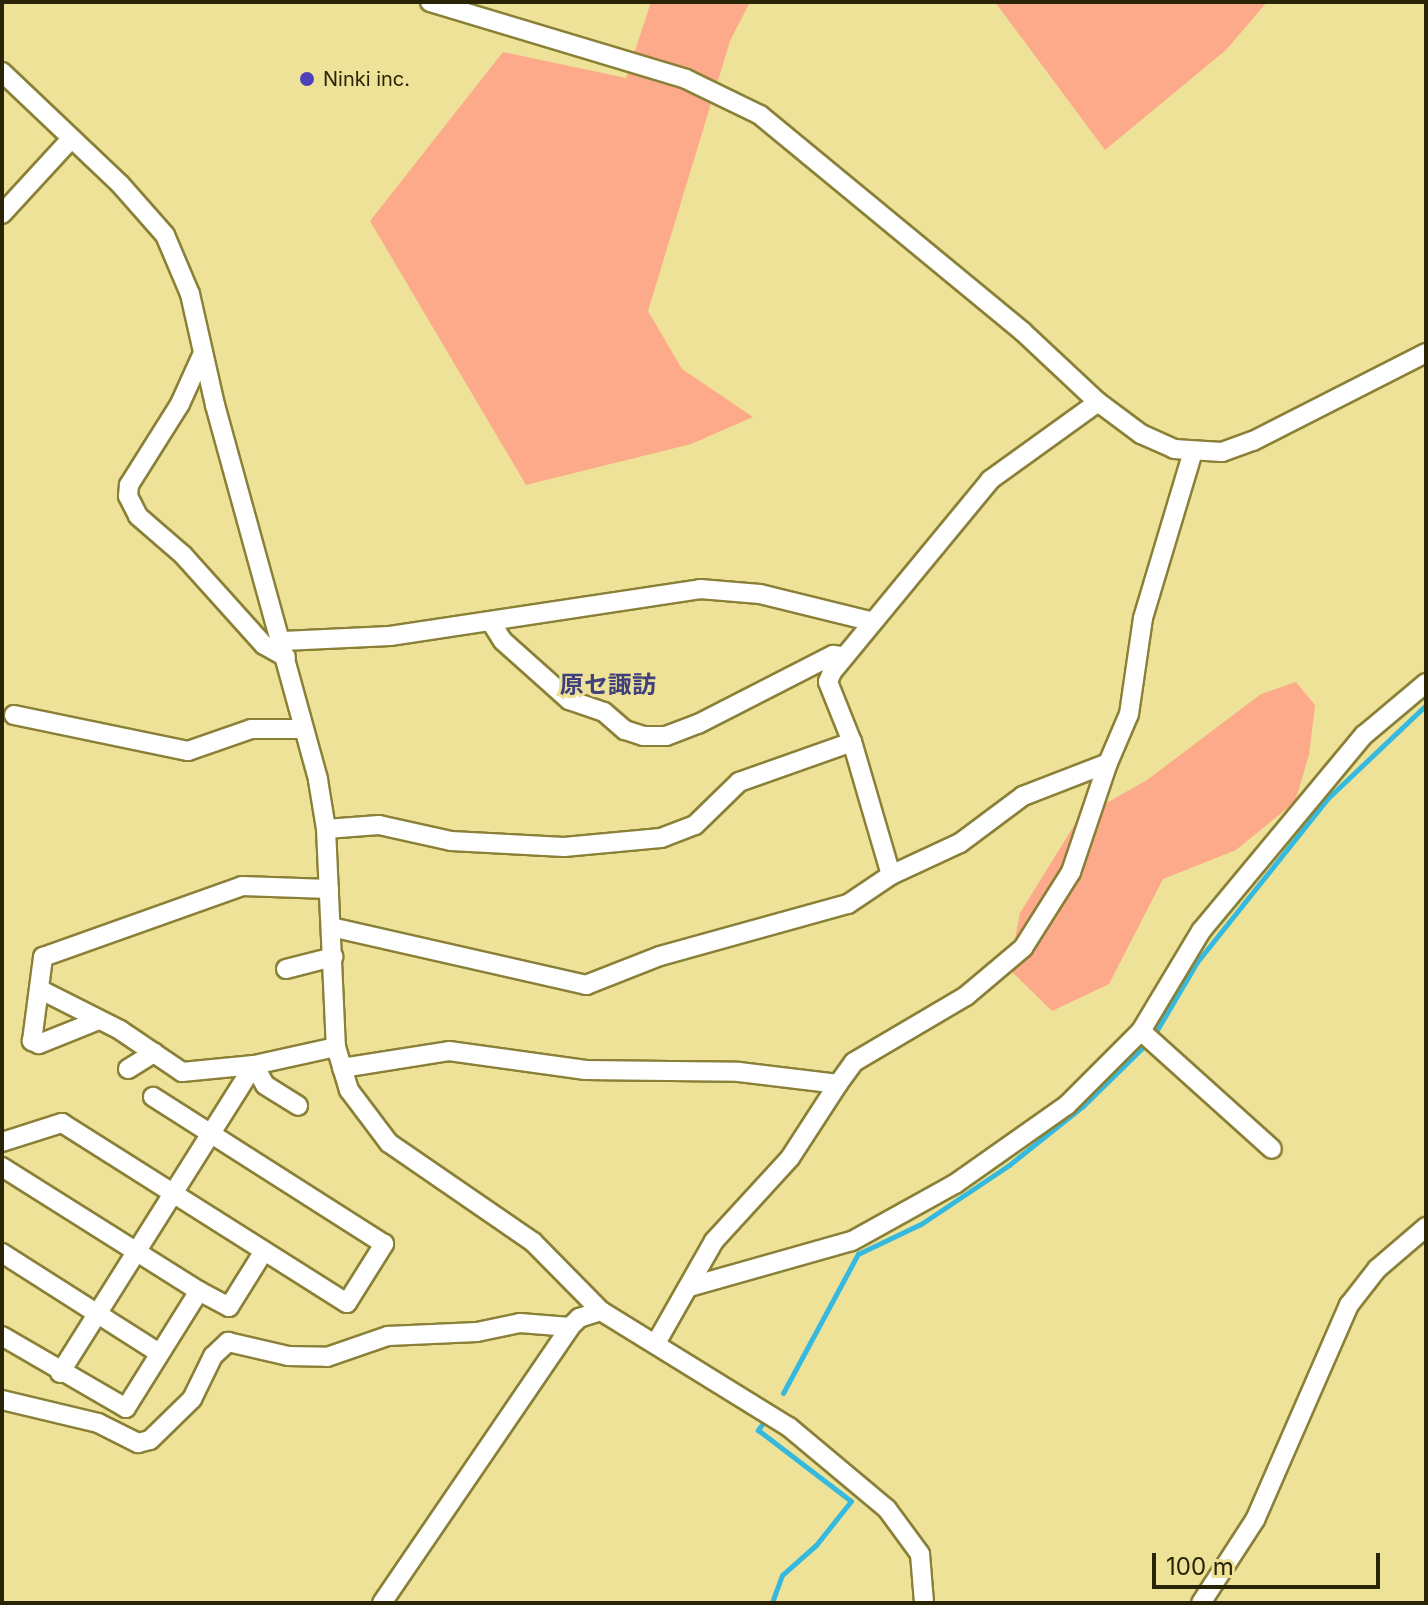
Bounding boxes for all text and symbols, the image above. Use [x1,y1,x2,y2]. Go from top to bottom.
place label: Ninki inc. [323,67,410,91]
marker: Ninki inc. [298,70,316,88]
district label: 原セ諏訪 [560,671,656,699]
scale bar [1156,1537,1384,1587]
text: 100 m [1166,1552,1234,1581]

